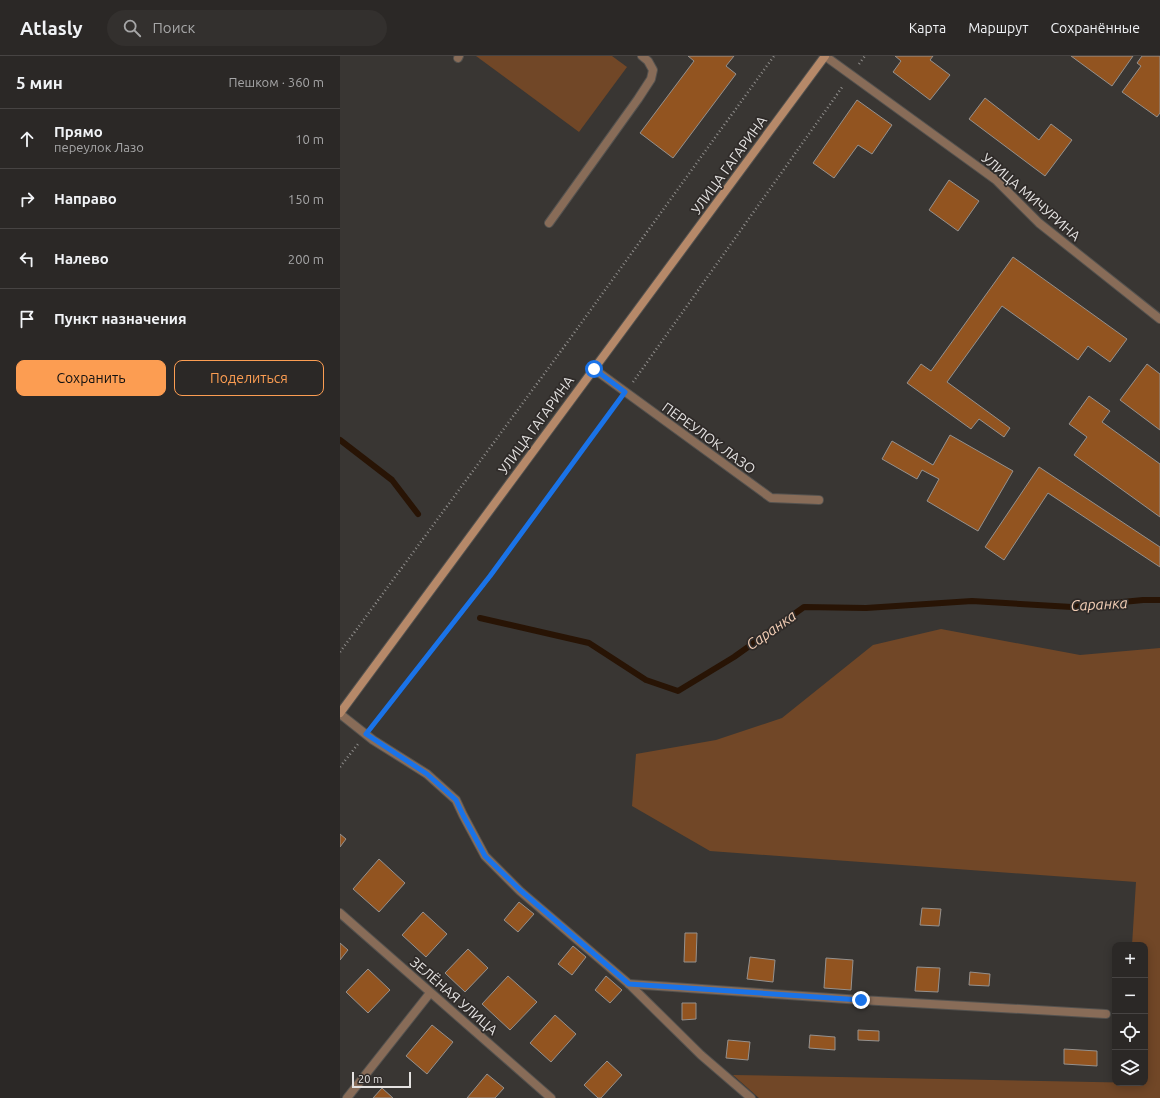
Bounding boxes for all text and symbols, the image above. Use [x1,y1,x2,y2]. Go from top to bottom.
search box [107,10,387,46]
text: Atlasly [20,17,83,39]
icon: search [121,17,143,39]
text: Поиск [153,19,195,36]
text: Карта [909,20,946,36]
text: Маршрут [968,20,1029,36]
text: Сохранённые [1051,20,1140,36]
text: 5 мин [16,73,63,92]
text: Пешком · 360 m [228,75,324,89]
street label: УЛИЦА ГАГАРИНА [688,113,770,217]
text: Прямо [54,123,103,140]
icon: ahead [16,128,38,150]
text: 10 m [295,132,324,146]
text: переулок Лазо [54,140,144,154]
street label: УЛИЦА МИЧУРИНА [978,150,1084,244]
icon: right [16,188,38,210]
text: Направо [54,190,117,207]
text: 150 m [288,192,324,206]
icon: left [16,248,38,270]
text: Налево [54,250,109,267]
text: 200 m [288,252,324,266]
icon: arrive [16,308,38,330]
text: Пункт назначения [54,310,187,327]
button: Сохранить [16,360,166,396]
button: Поделиться [174,360,324,396]
route start [585,360,603,378]
street label: УЛИЦА ГАГАРИНА [495,373,577,477]
street label: ПЕРЕУЛОК ЛАЗО [659,399,759,477]
water label: Саранка [1070,594,1128,614]
water label: Саранка [743,607,799,653]
map controls [1112,942,1148,1086]
button: + [1112,942,1148,978]
street label: ЗЕЛЁНАЯ УЛИЦА [407,954,501,1038]
button: − [1112,978,1148,1014]
route end [852,991,870,1009]
button: locate [1112,1014,1148,1050]
button: layers [1112,1050,1148,1086]
scale bar [352,1070,411,1089]
text: 20 m [358,1073,382,1085]

